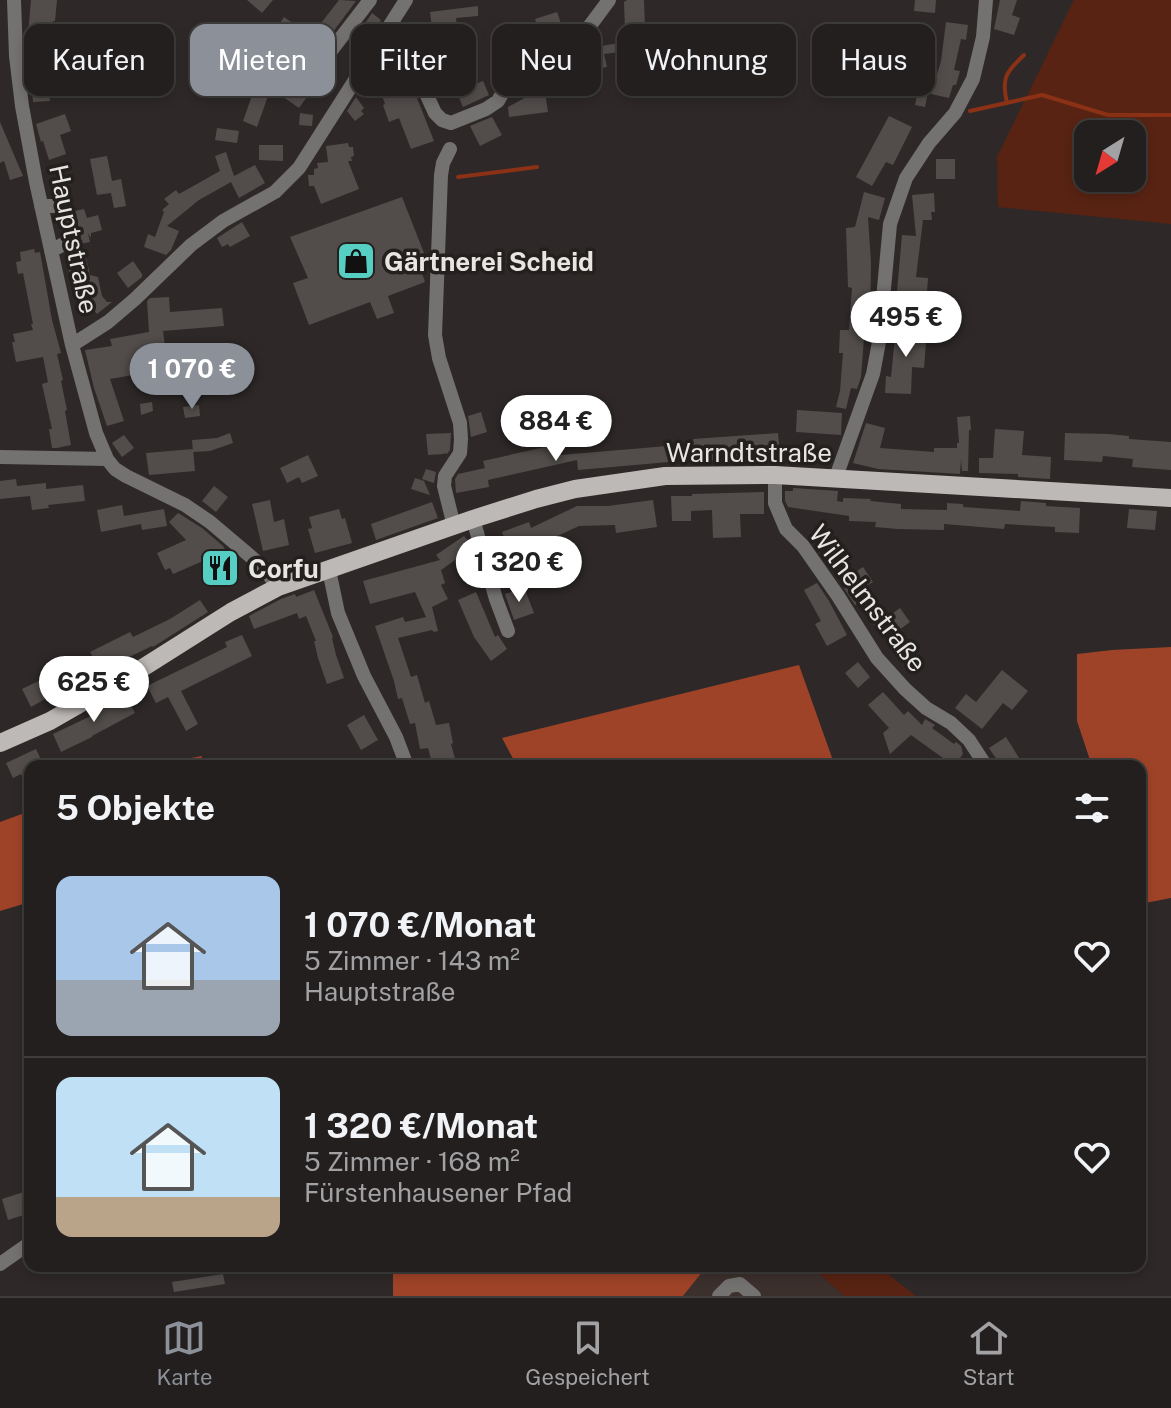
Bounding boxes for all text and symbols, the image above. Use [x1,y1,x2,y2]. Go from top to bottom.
chip: Kaufen [24,24,174,96]
chip: Mieten [190,24,335,96]
chip: Filter [351,24,476,96]
chip: Neu [492,24,601,96]
chip: Wohnung [617,24,796,96]
chip: Haus [812,24,935,96]
north arrow [1074,120,1146,192]
map controls [1074,120,1146,192]
street label: Hauptstraße [43,162,105,316]
shop icon: Gärtnerei Scheid [335,240,377,282]
place label: Gärtnerei Scheid [384,246,594,277]
pin: 495 € [850,291,962,359]
text: 495 € [869,301,943,332]
pin: 1 070 € [118,343,266,411]
text: 1 070 € [148,353,236,384]
pin: 884 € [500,395,612,463]
text: 884 € [519,405,593,436]
street label: Warndtstraße [666,437,832,468]
street label: Wilhelmstraße [803,518,933,678]
pin: 1 320 € [445,536,593,604]
text: 1 320 € [474,546,564,577]
restaurant icon: Corfu [199,547,241,589]
place label: Corfu [248,553,319,584]
pin: 625 € [38,656,150,724]
text: 625 € [57,666,131,697]
icon: filters [1070,786,1114,830]
text: 5 Objekte [56,788,215,828]
text: 1 070 €/Monat [304,905,536,945]
icon: home [120,908,216,1004]
icon: heart [1070,934,1114,978]
text: 5 Zimmer · 143 m² [304,945,520,976]
text: Hauptstraße [304,976,456,1007]
text: 1 320 €/Monat [304,1106,538,1146]
icon: home [120,1109,216,1205]
icon: heart [1070,1135,1114,1179]
text: 5 Zimmer · 168 m² [304,1146,520,1177]
text: Fürstenhausener Pfad [304,1177,572,1208]
tab: Karte [156,1316,212,1390]
tab: Gespeichert [525,1316,650,1390]
tab: Start [963,1316,1015,1390]

